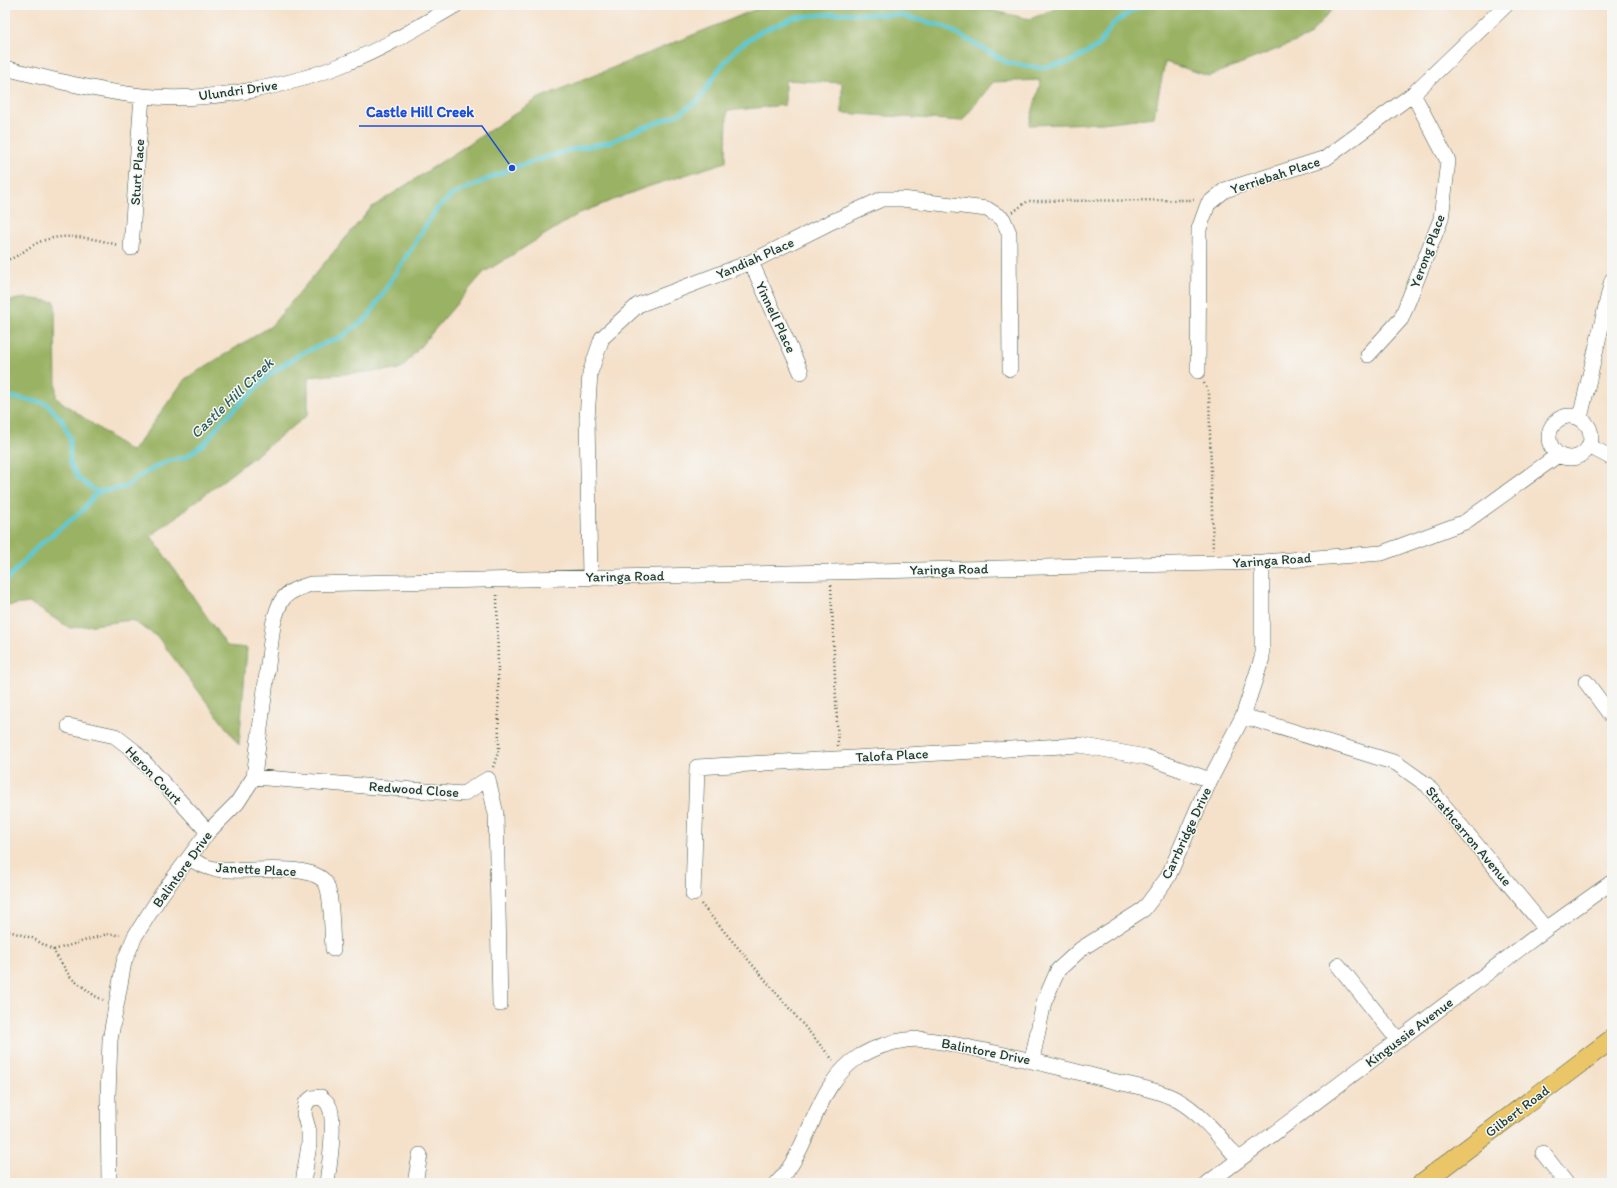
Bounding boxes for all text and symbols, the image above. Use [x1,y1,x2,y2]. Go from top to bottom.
street label: Ulundri Drive [197,76,279,104]
callout: Castle Hill Creek [359,99,482,126]
text: Castle Hill Creek [366,103,474,121]
street label: Sturt Place [127,138,148,206]
street label: Yerriebah Place [1228,153,1322,198]
street label: Yerong Place [1406,212,1449,290]
street label: Yandiah Place [714,234,797,283]
street label: Yinnell Place [752,279,800,356]
water label: Castle Hill Creek [187,353,278,442]
street label: Yaringa Road [1232,549,1312,572]
street label: Yaringa Road [910,560,989,579]
street label: Yaringa Road [586,567,665,586]
street label: Heron Court [122,743,186,808]
street label: Talofa Place [855,745,929,766]
street label: Redwood Close [368,778,460,801]
street label: Strathcarron Avenue [1422,783,1515,890]
street label: Carrbridge Drive [1158,784,1215,882]
street label: Balintore Drive [149,827,216,911]
street label: Janette Place [215,859,297,880]
street label: Kingussie Avenue [1362,994,1457,1071]
street label: Balintore Drive [940,1035,1032,1069]
street label: Gilbert Road [1482,1082,1553,1141]

